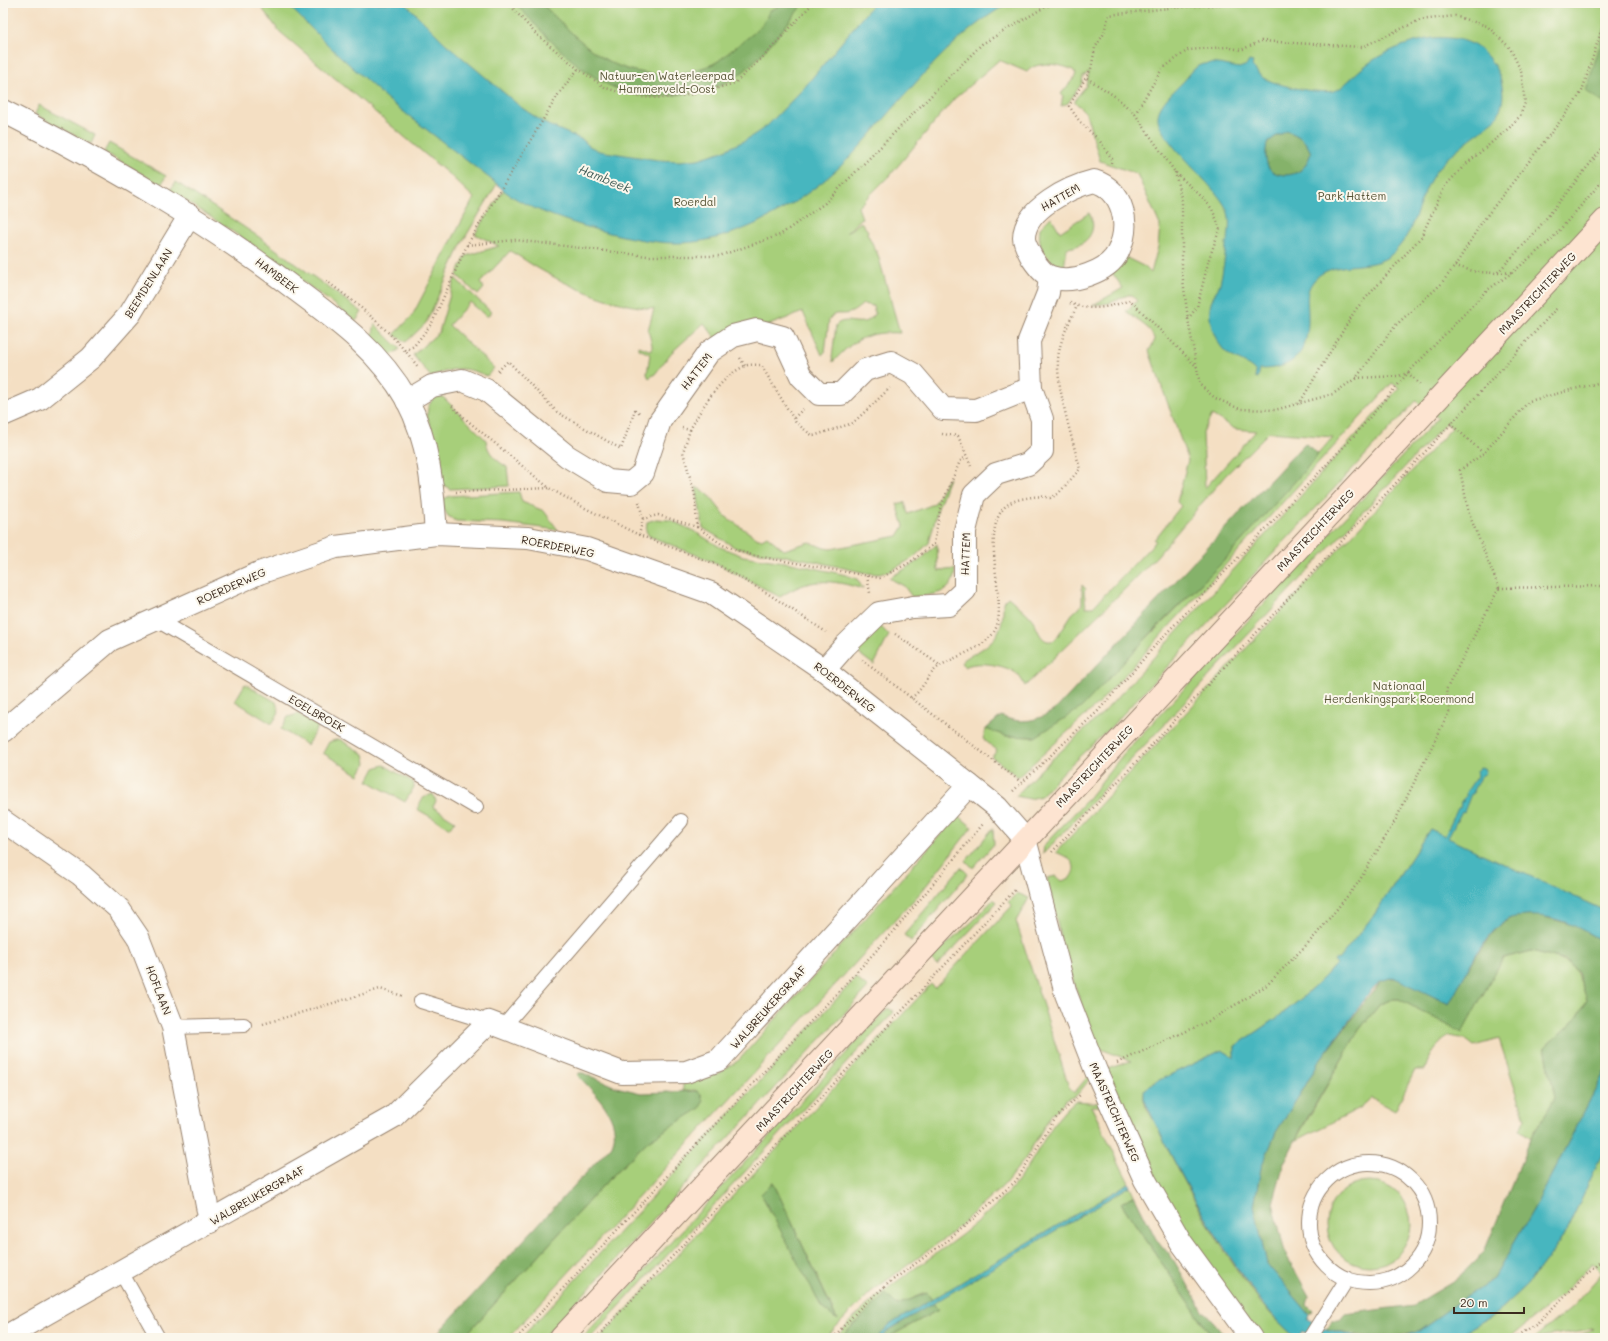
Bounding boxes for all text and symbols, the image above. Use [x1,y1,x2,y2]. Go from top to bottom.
park label: Natuur-en Waterleerpad Hammerveld-Oost [600,68,734,96]
water label: Hambeek [577,160,634,196]
street label: HATTEM [1038,180,1082,214]
park label: Park Hattem [1318,188,1386,203]
park label: Roerdal [674,194,716,209]
street label: BEEMDENLAAN [121,245,175,321]
street label: MAASTRICHTERWEG [1495,249,1579,337]
street label: HAMBEEK [252,254,302,296]
street label: HATTEM [677,350,715,392]
street label: MAASTRICHTERWEG [1273,486,1357,574]
street label: ROERDERWEG [520,532,596,560]
street label: HATTEM [957,532,973,576]
street label: ROERDERWEG [194,564,268,608]
street label: ROERDERWEG [811,658,879,716]
park label: Nationaal Herdenkingspark Roermond [1324,678,1474,706]
street label: EGELBROEK [286,691,348,735]
street label: MAASTRICHTERWEG [1052,722,1136,810]
street label: WALBREUKERGRAAF [727,962,809,1052]
street label: HOFLAAN [143,963,175,1017]
street label: MAASTRICHTERWEG [752,1046,836,1134]
street label: MAASTRICHTERWEG [1086,1060,1144,1164]
street label: WALBREUKERGRAAF [207,1162,307,1228]
scale bar [1454,1289,1524,1315]
text: 20 m [1460,1294,1488,1310]

